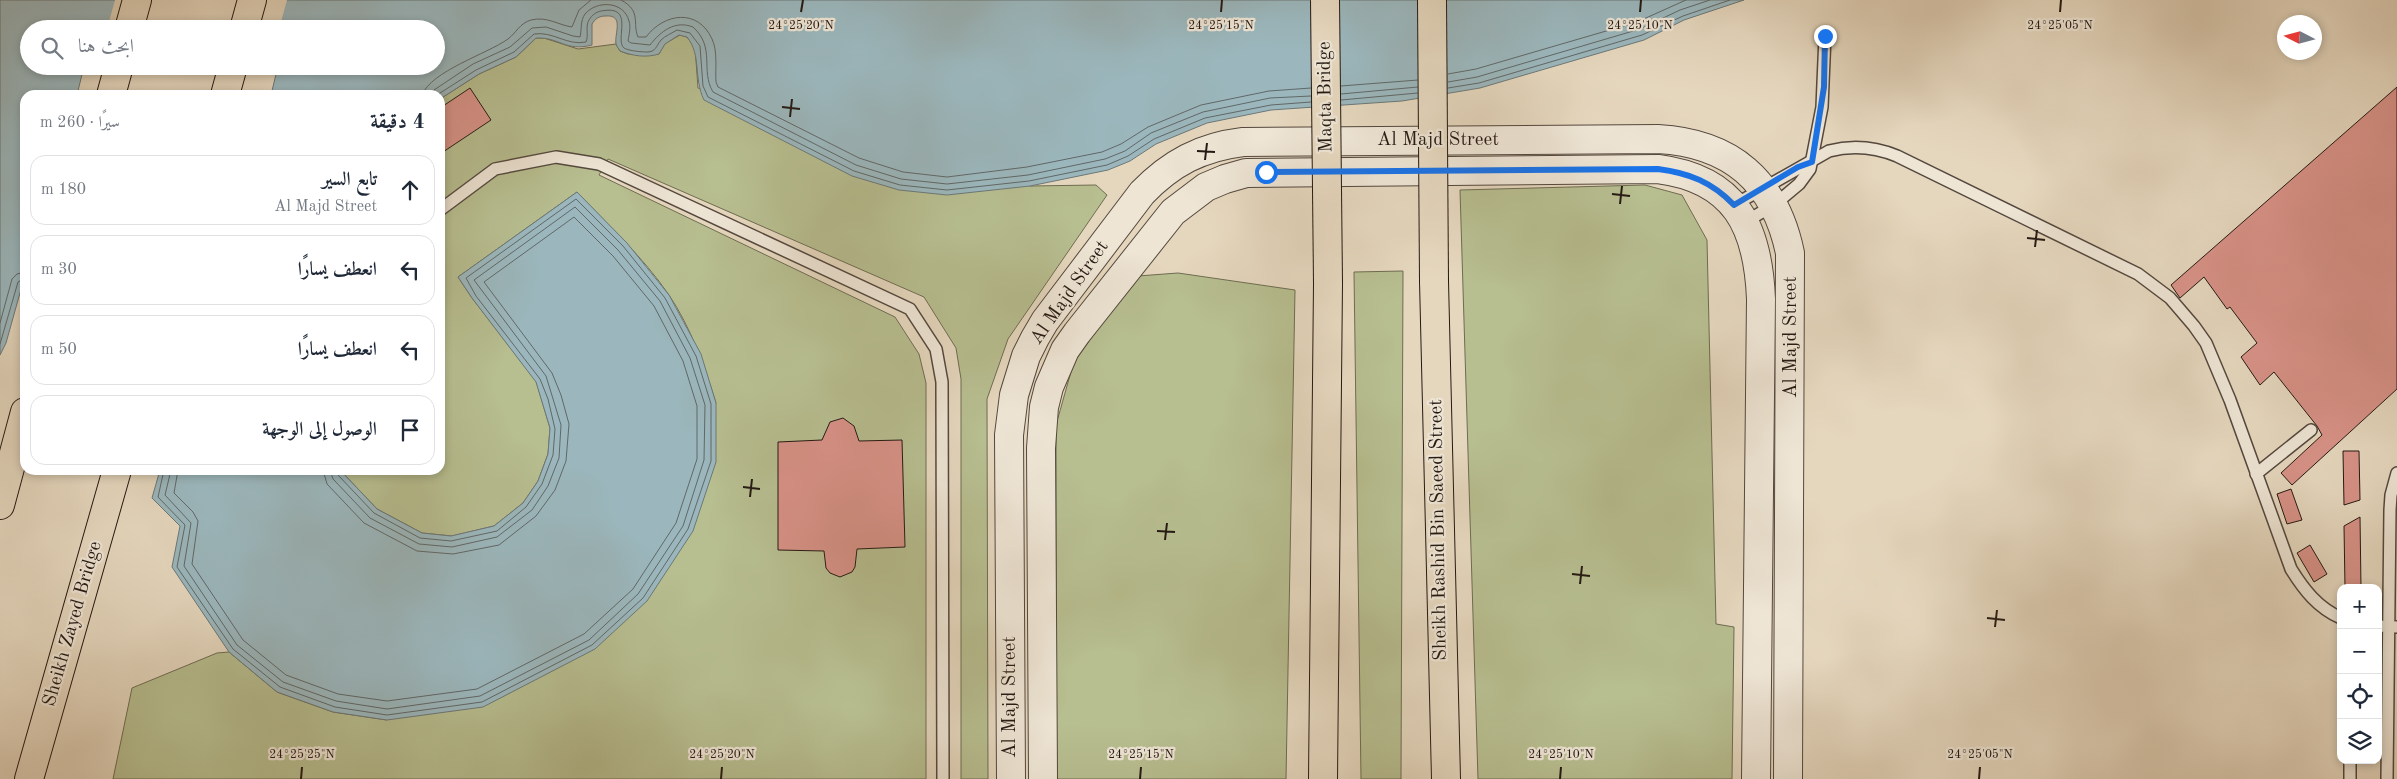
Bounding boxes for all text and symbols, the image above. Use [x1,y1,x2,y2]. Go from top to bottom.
north arrow [2277,15,2322,60]
text: 24°25'20"N [768,19,834,32]
text: 24°25'15"N [1188,19,1254,32]
text: 24°25'10"N [1607,19,1673,32]
text: 24°25'05"N [2027,19,2093,32]
search box [20,20,445,75]
route end [1814,25,1837,48]
icon: search [38,34,66,62]
text: ابحث هنا [78,38,134,57]
street label: Maqta Bridge [1316,41,1336,153]
text: 4 دقيقة [370,112,425,133]
text: سيرًا · 260 m [40,115,120,131]
street label: Al Majd Street [1377,131,1499,150]
route start [1255,161,1278,184]
text: تابع السير [322,171,377,190]
icon: ahead [396,176,424,204]
text: 180 m [41,182,86,198]
text: Al Majd Street [274,199,377,215]
street label: Al Majd Street [1027,238,1113,348]
icon: left [396,256,424,284]
text: انعطف يسارًا [298,261,377,280]
text: 30 m [41,262,77,278]
street label: Al Majd Street [1782,276,1801,398]
icon: left [396,336,424,364]
text: انعطف يسارًا [298,341,377,360]
text: 50 m [41,342,77,358]
street label: Sheikh Rashid Bin Saeed Street [1427,399,1451,661]
icon: arrive [396,416,424,444]
text: الوصول إلى الوجهة [262,421,377,440]
street label: Sheikh Zayed Bridge [40,539,106,709]
map controls [2337,584,2382,764]
button: + [2337,584,2382,629]
button: − [2337,629,2382,674]
street label: Al Majd Street [1001,636,1020,758]
button: locate [2337,674,2382,719]
button: layers [2337,719,2382,764]
text: 24°25'25"N [269,748,335,761]
text: 24°25'20"N [689,748,755,761]
text: 24°25'15"N [1108,748,1174,761]
text: 24°25'10"N [1528,748,1594,761]
text: 24°25'05"N [1947,748,2013,761]

